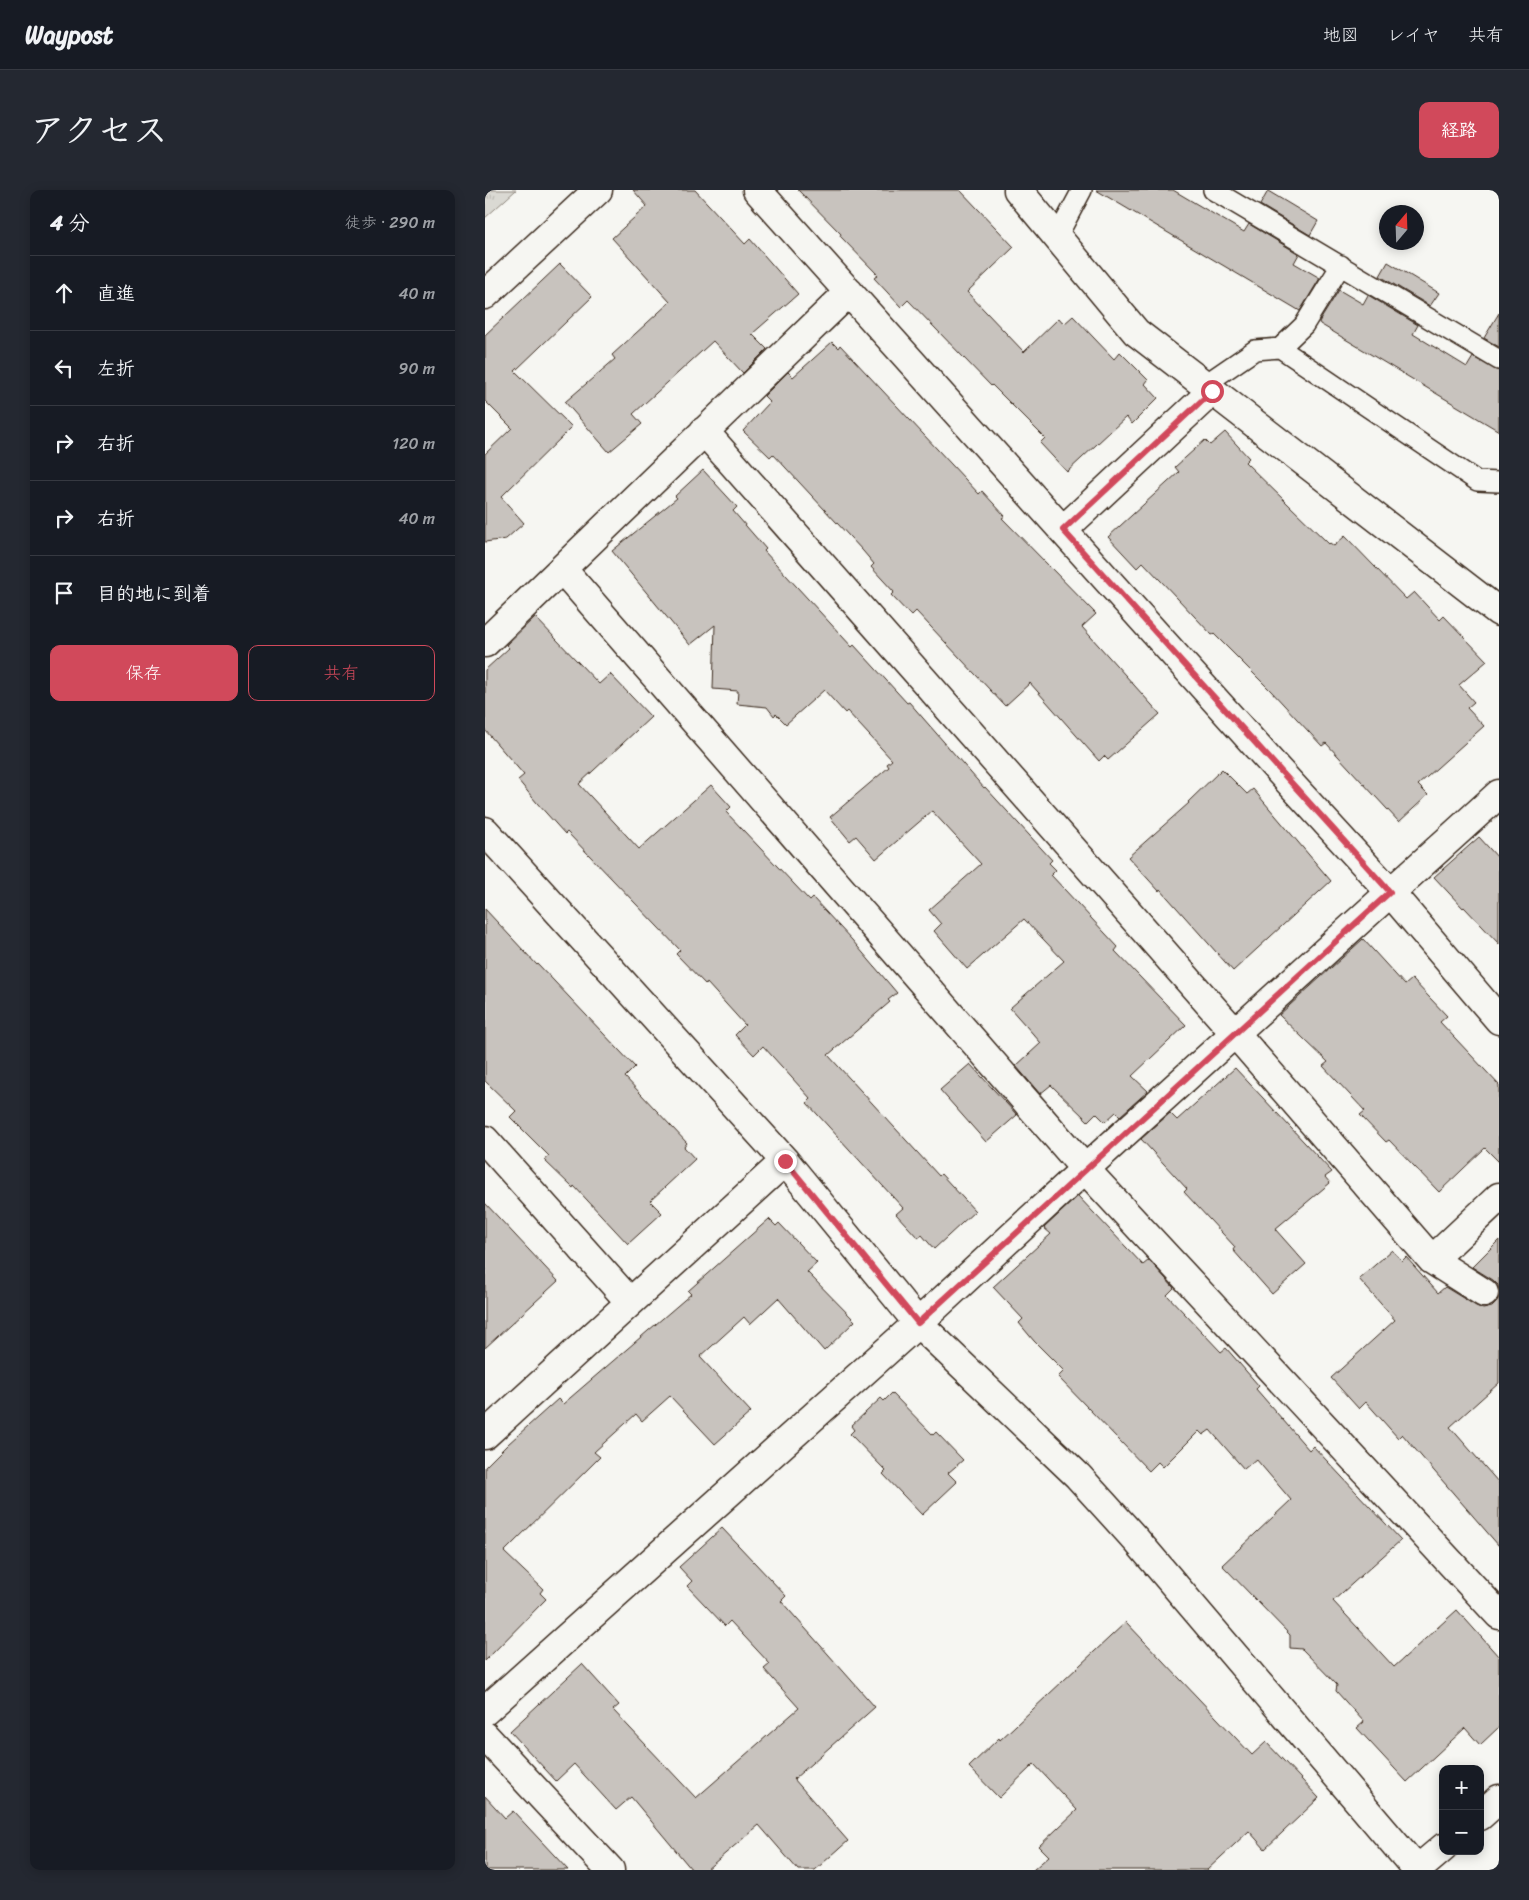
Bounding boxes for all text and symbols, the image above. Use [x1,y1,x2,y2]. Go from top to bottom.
text: Waypost [25,14,113,56]
text: 地図 [1323,19,1359,51]
text: レイヤ [1387,19,1440,51]
text: 共有 [1468,19,1504,51]
text: アクセス [30,99,168,161]
button: 経路 [1419,102,1499,158]
text: 4 分 [50,204,90,242]
north arrow [1379,205,1424,250]
text: 徒歩 · 290 m [345,208,435,237]
text: 直進 [97,277,135,310]
icon: ahead [50,279,78,307]
text: 40 m [398,279,435,308]
text: 左折 [97,352,135,385]
icon: left [50,354,78,382]
text: 90 m [399,354,435,383]
route start [1201,380,1224,403]
text: 右折 [97,427,135,460]
icon: right [50,429,78,457]
text: 120 m [392,429,435,458]
text: 右折 [97,502,135,535]
icon: right [50,504,78,532]
text: 40 m [398,504,435,533]
text: 目的地に到着 [97,577,211,610]
icon: arrive [50,579,78,607]
button: 保存 [50,645,238,701]
button: 共有 [248,645,435,701]
route end [774,1150,797,1173]
map controls [1439,1765,1484,1855]
button: + [1439,1765,1484,1810]
button: − [1439,1810,1484,1855]

